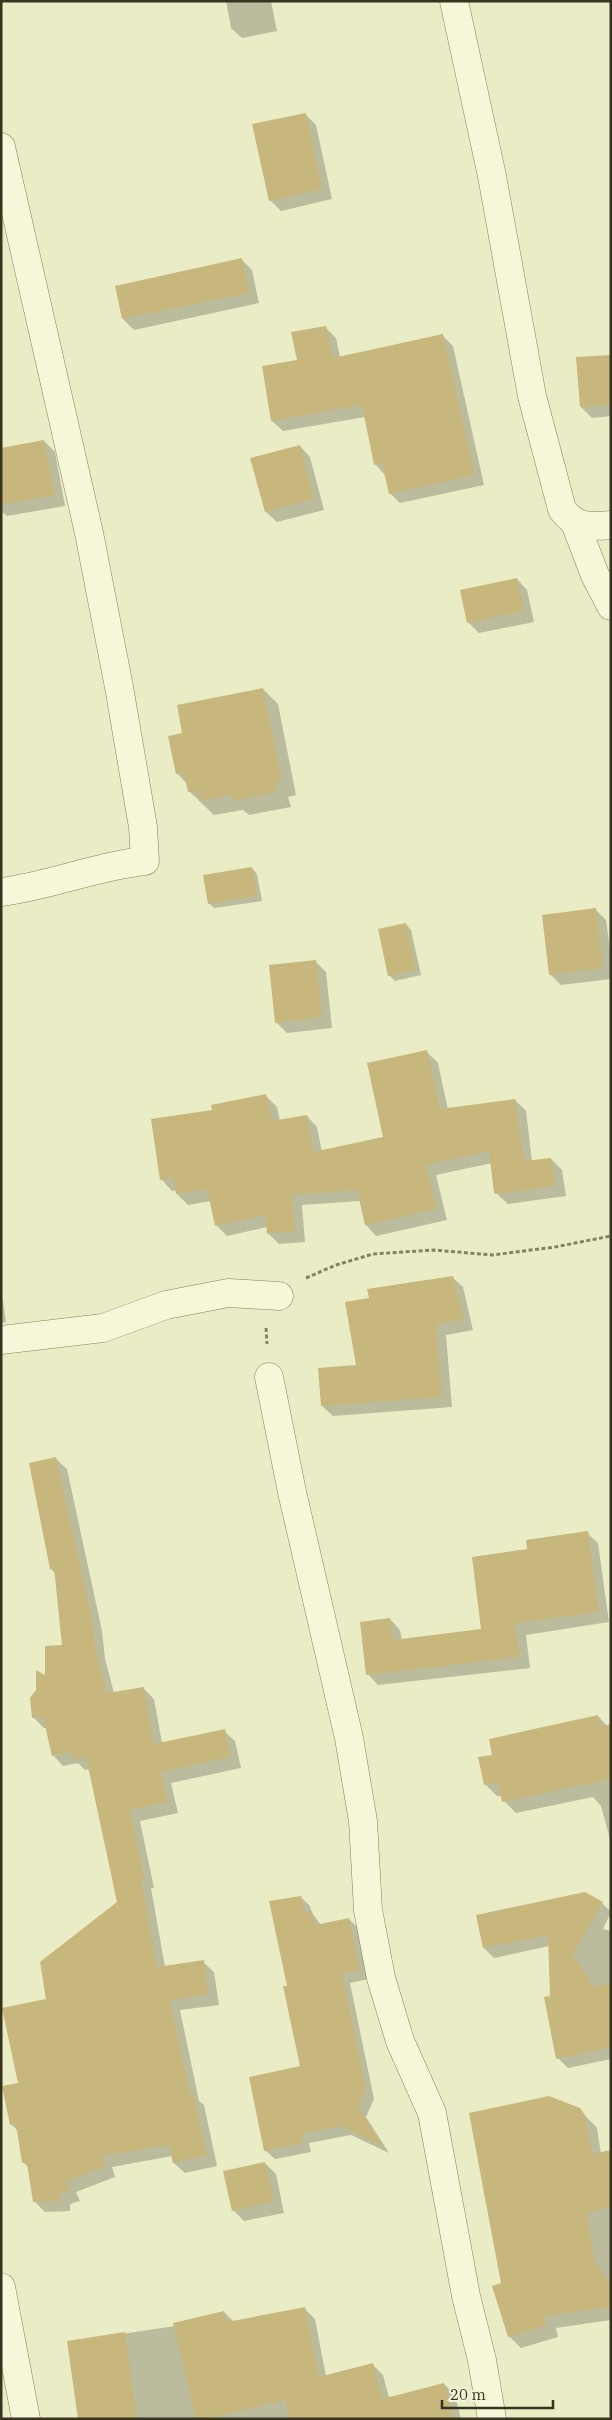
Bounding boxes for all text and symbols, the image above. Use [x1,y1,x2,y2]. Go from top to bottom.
scale bar [442,2378,553,2410]
text: 20 m [450,2385,486,2404]

